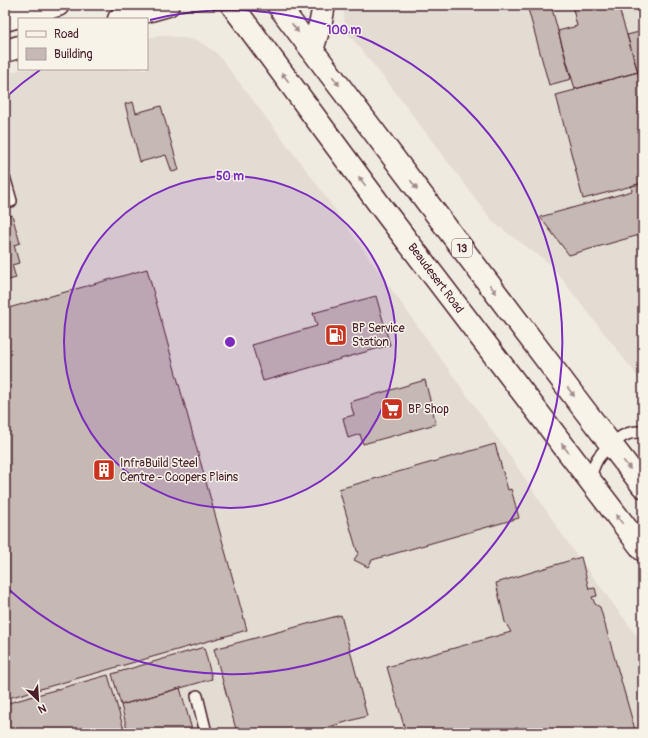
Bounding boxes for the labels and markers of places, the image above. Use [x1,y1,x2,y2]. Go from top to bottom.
place label: BP Service Station [352,321,405,350]
fuel station icon: BP Service Station [323,322,349,348]
centre of rings [223,335,237,349]
supermarket icon: BP Shop [379,396,405,422]
place label: BP Shop [408,402,449,417]
place label: InfraBuild Steel Centre - Coopers Plains [120,456,239,485]
building icon: InfraBuild Steel Centre - Coopers Plains [91,457,117,483]

